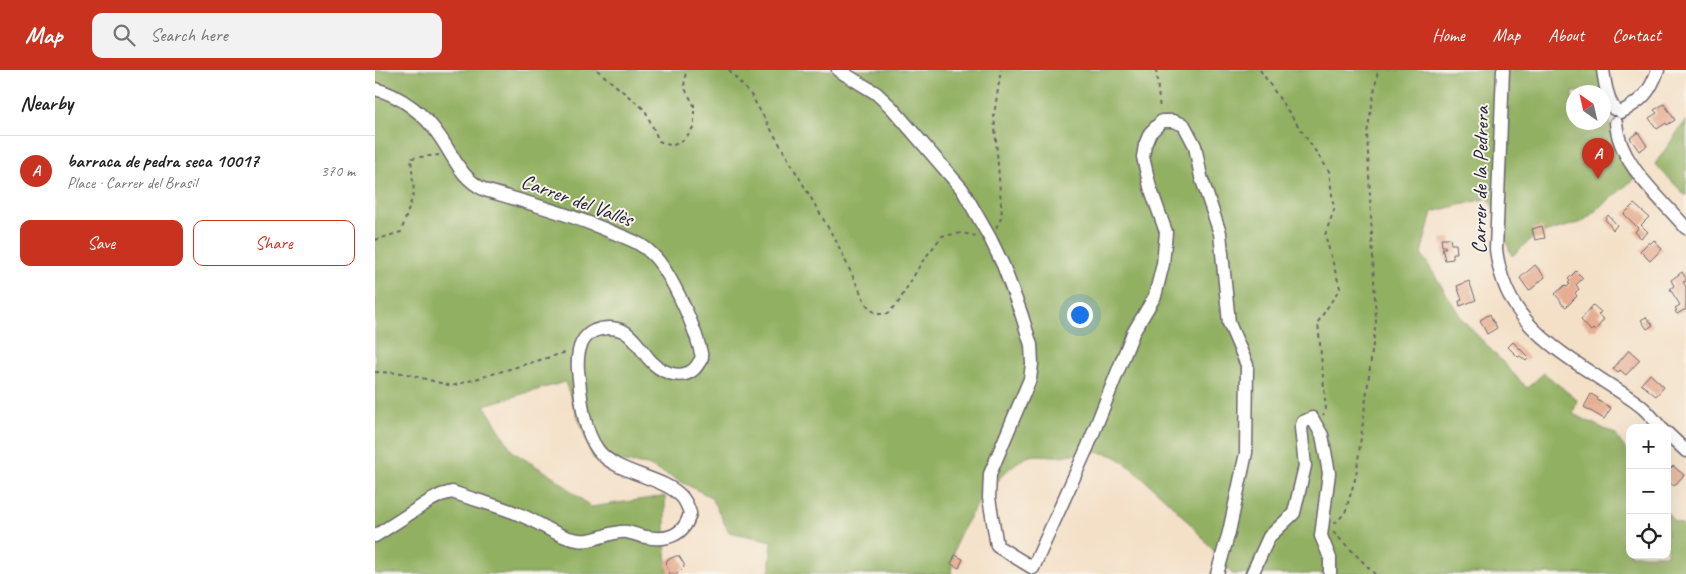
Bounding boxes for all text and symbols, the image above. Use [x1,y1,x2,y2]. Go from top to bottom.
search box [92,13,442,58]
text: Map [25,20,62,50]
icon: search [110,21,138,49]
text: Search here [150,23,228,47]
text: Home [1432,24,1465,46]
text: Map [1493,24,1520,46]
text: About [1548,24,1584,46]
text: Contact [1612,24,1661,46]
north arrow [1566,85,1611,130]
text: Nearby [20,90,73,116]
street label: Carrer de la Pedrera [1466,104,1494,254]
pin: A [1582,138,1614,179]
text: barraca de pedra seca 10017 [67,149,259,173]
text: A [32,161,40,181]
text: 370 m [321,161,355,181]
street label: Carrer del Vallès [518,168,638,233]
text: Place · Carrer del Brasil [67,173,197,193]
button: Save [20,220,183,266]
button: Share [193,220,355,266]
your location [1067,302,1093,328]
map controls [1626,424,1671,559]
button: + [1626,424,1671,469]
button: − [1626,469,1671,514]
button: locate [1626,514,1671,559]

